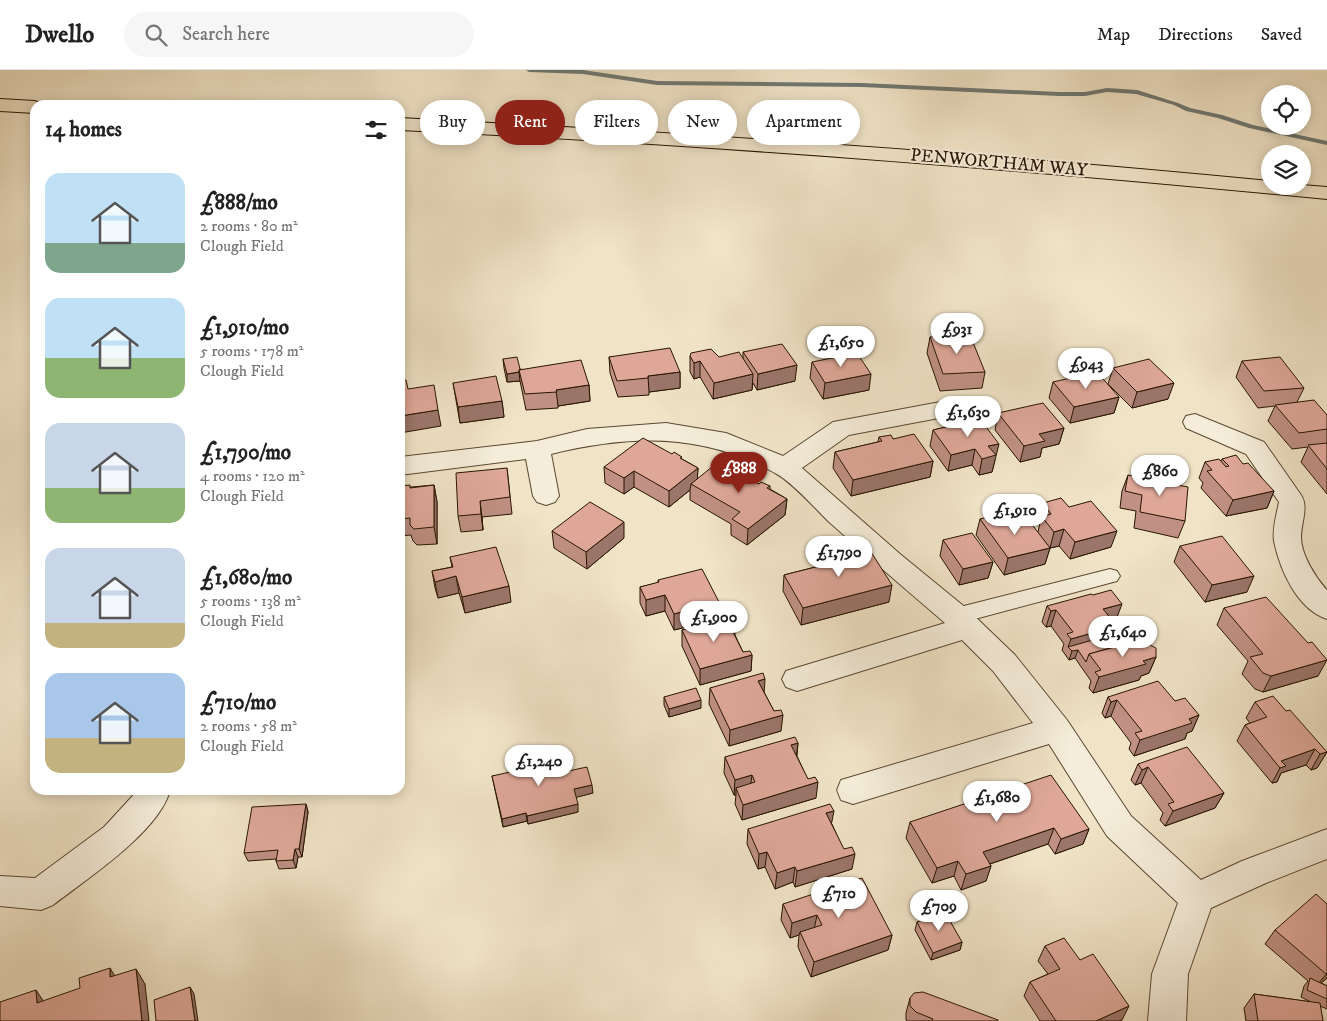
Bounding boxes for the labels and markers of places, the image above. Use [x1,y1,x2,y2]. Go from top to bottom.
pin: £931 [927,312,987,355]
pin: £1,650 [800,326,882,368]
pin: £943 [1056,348,1116,390]
pin: £1,630 [927,396,1009,438]
pin: £888 [709,452,769,494]
pin: £860 [1130,454,1190,497]
pin: £1,910 [974,494,1056,536]
pin: £1,790 [798,536,880,578]
pin: £1,900 [673,600,755,643]
pin: £1,640 [1082,616,1164,658]
pin: £1,240 [498,744,580,787]
pin: £1,680 [956,780,1038,823]
pin: £710 [809,876,869,919]
pin: £709 [909,890,969,932]

